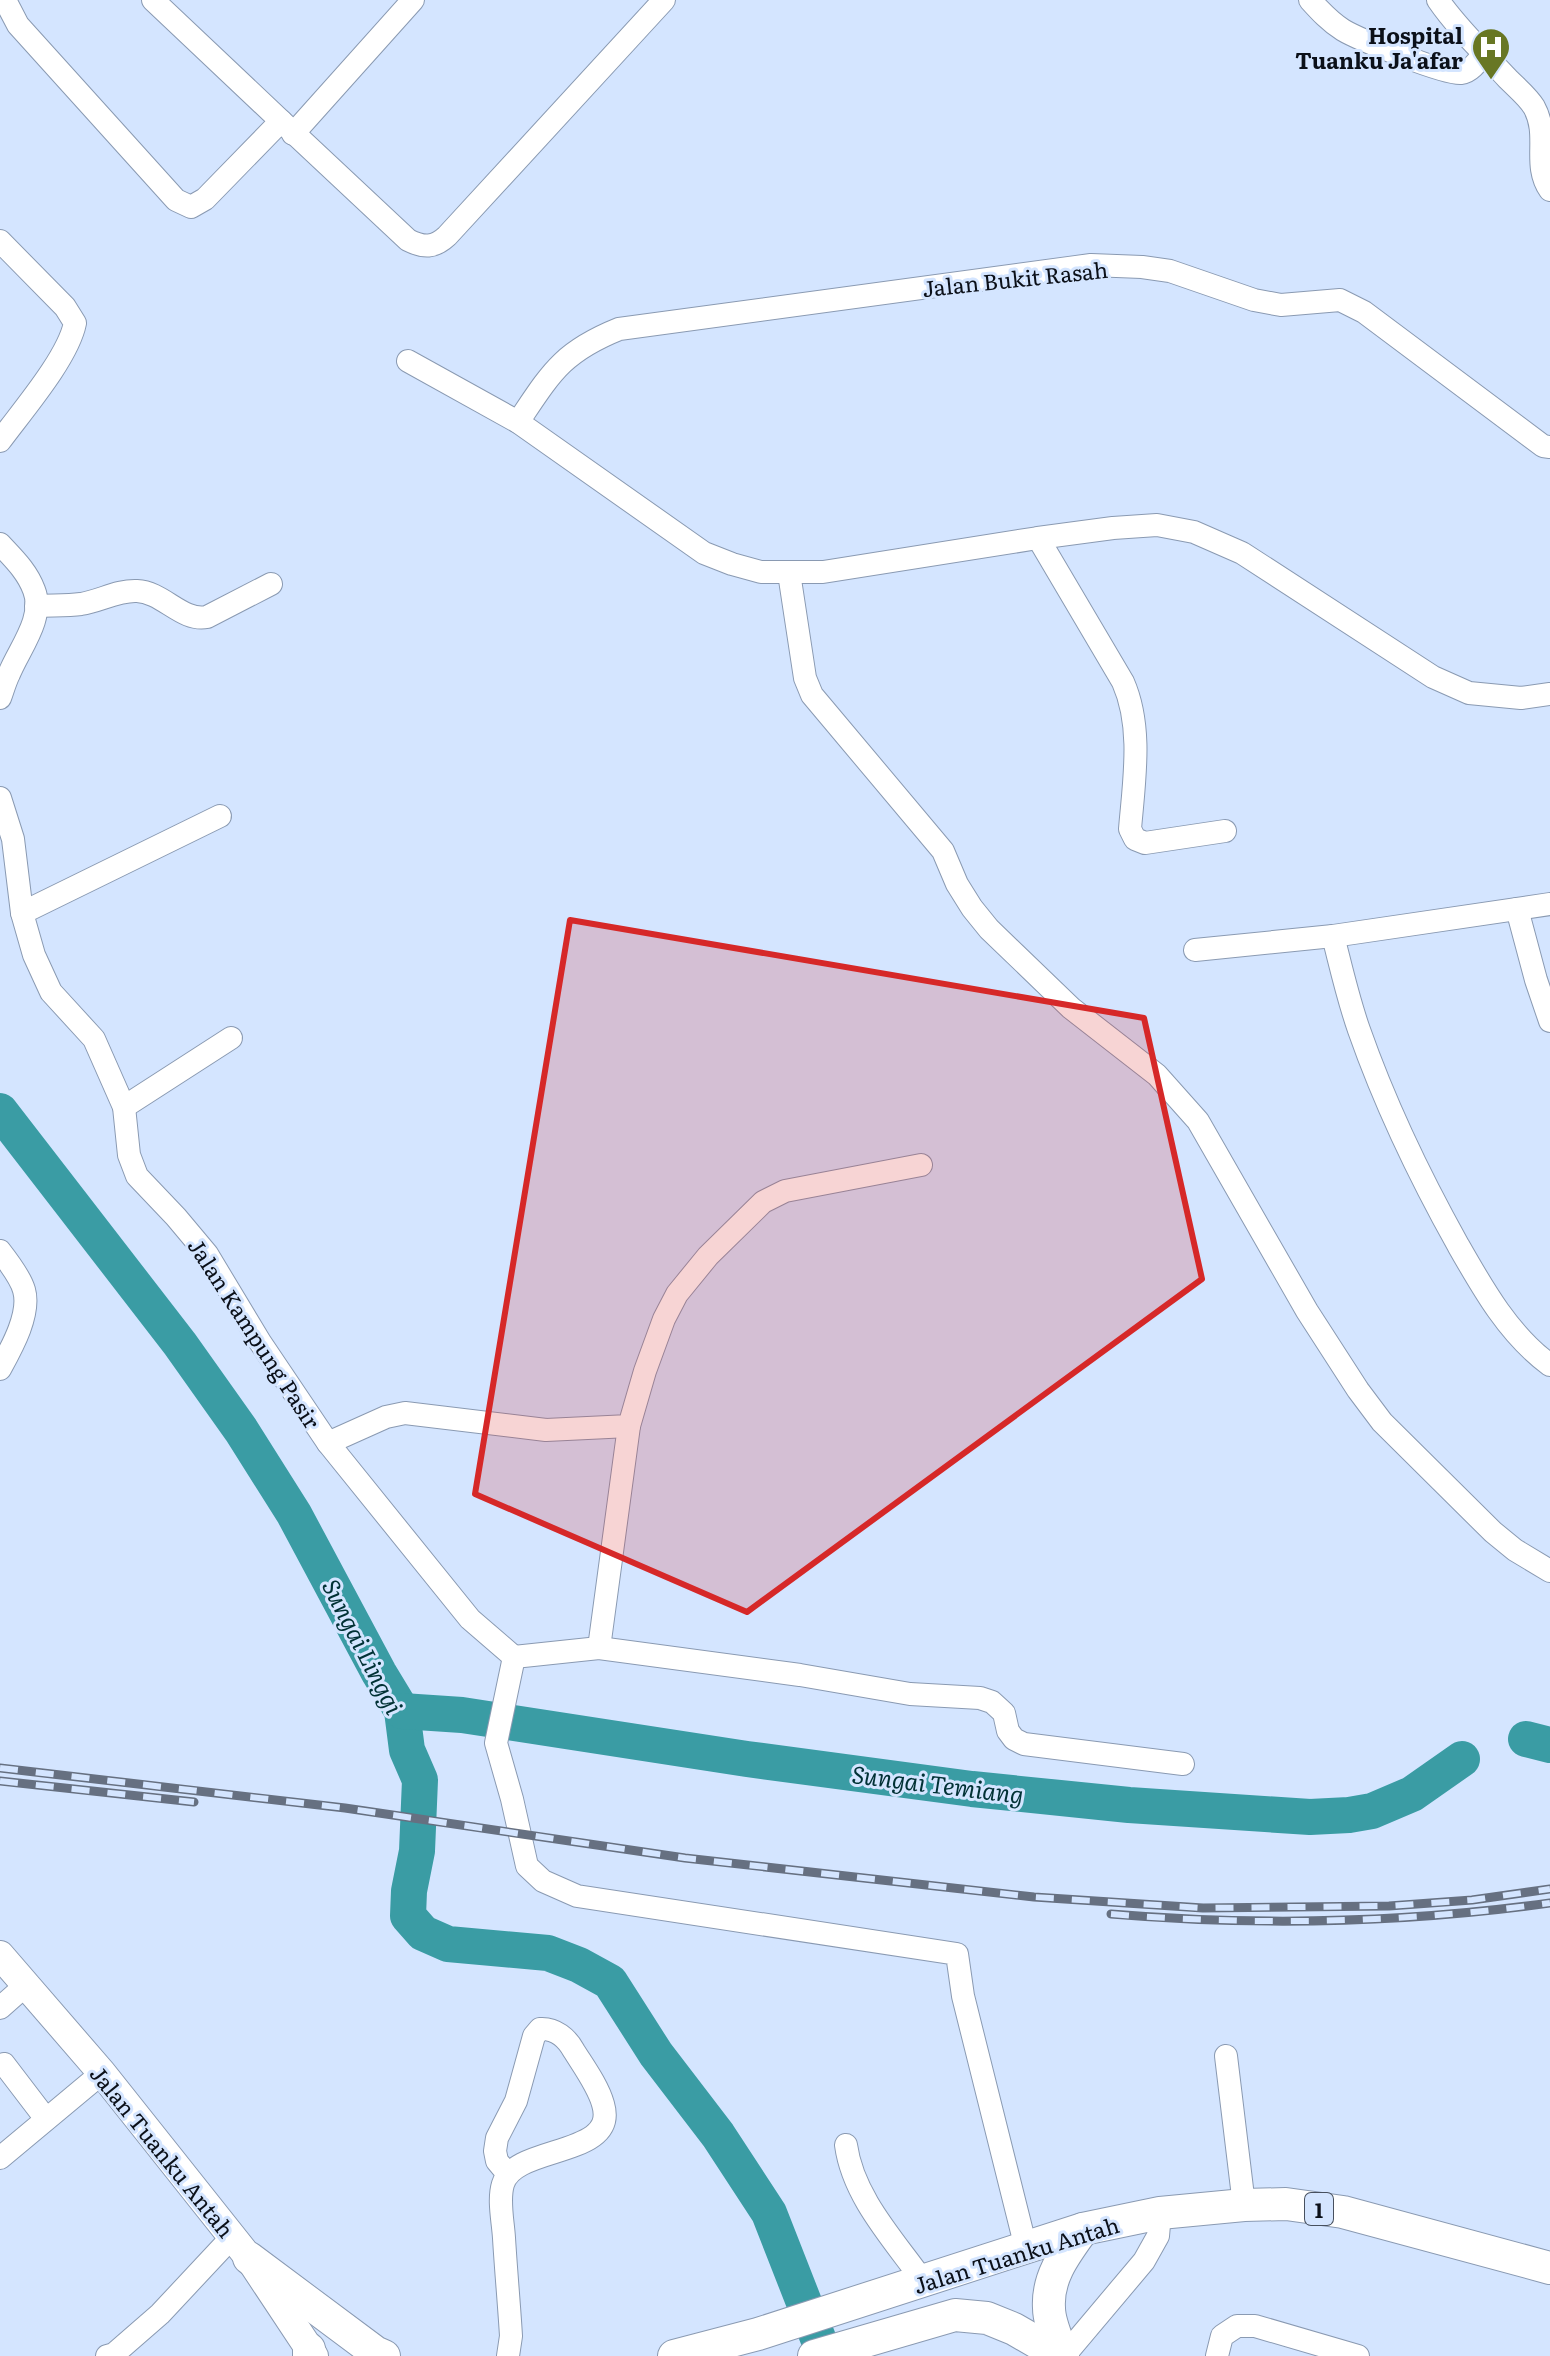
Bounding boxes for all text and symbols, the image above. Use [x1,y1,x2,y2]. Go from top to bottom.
place label: Hospital Tuanku Ja'afar [1295,18,1463,76]
hospital icon: Hospital Tuanku Ja'afar [1470,26,1512,81]
street label: Jalan Bukit Rasah [920,252,1110,304]
street label: Jalan Kampung Pasir [181,1231,329,1435]
water label: Sungai Linggi [315,1572,413,1720]
water label: Sungai Temiang [850,1755,1026,1811]
street label: Jalan Tuanku Antah [83,2058,243,2244]
road number: 1 [1305,2193,1333,2225]
street label: Jalan Tuanku Antah [909,2207,1123,2301]

